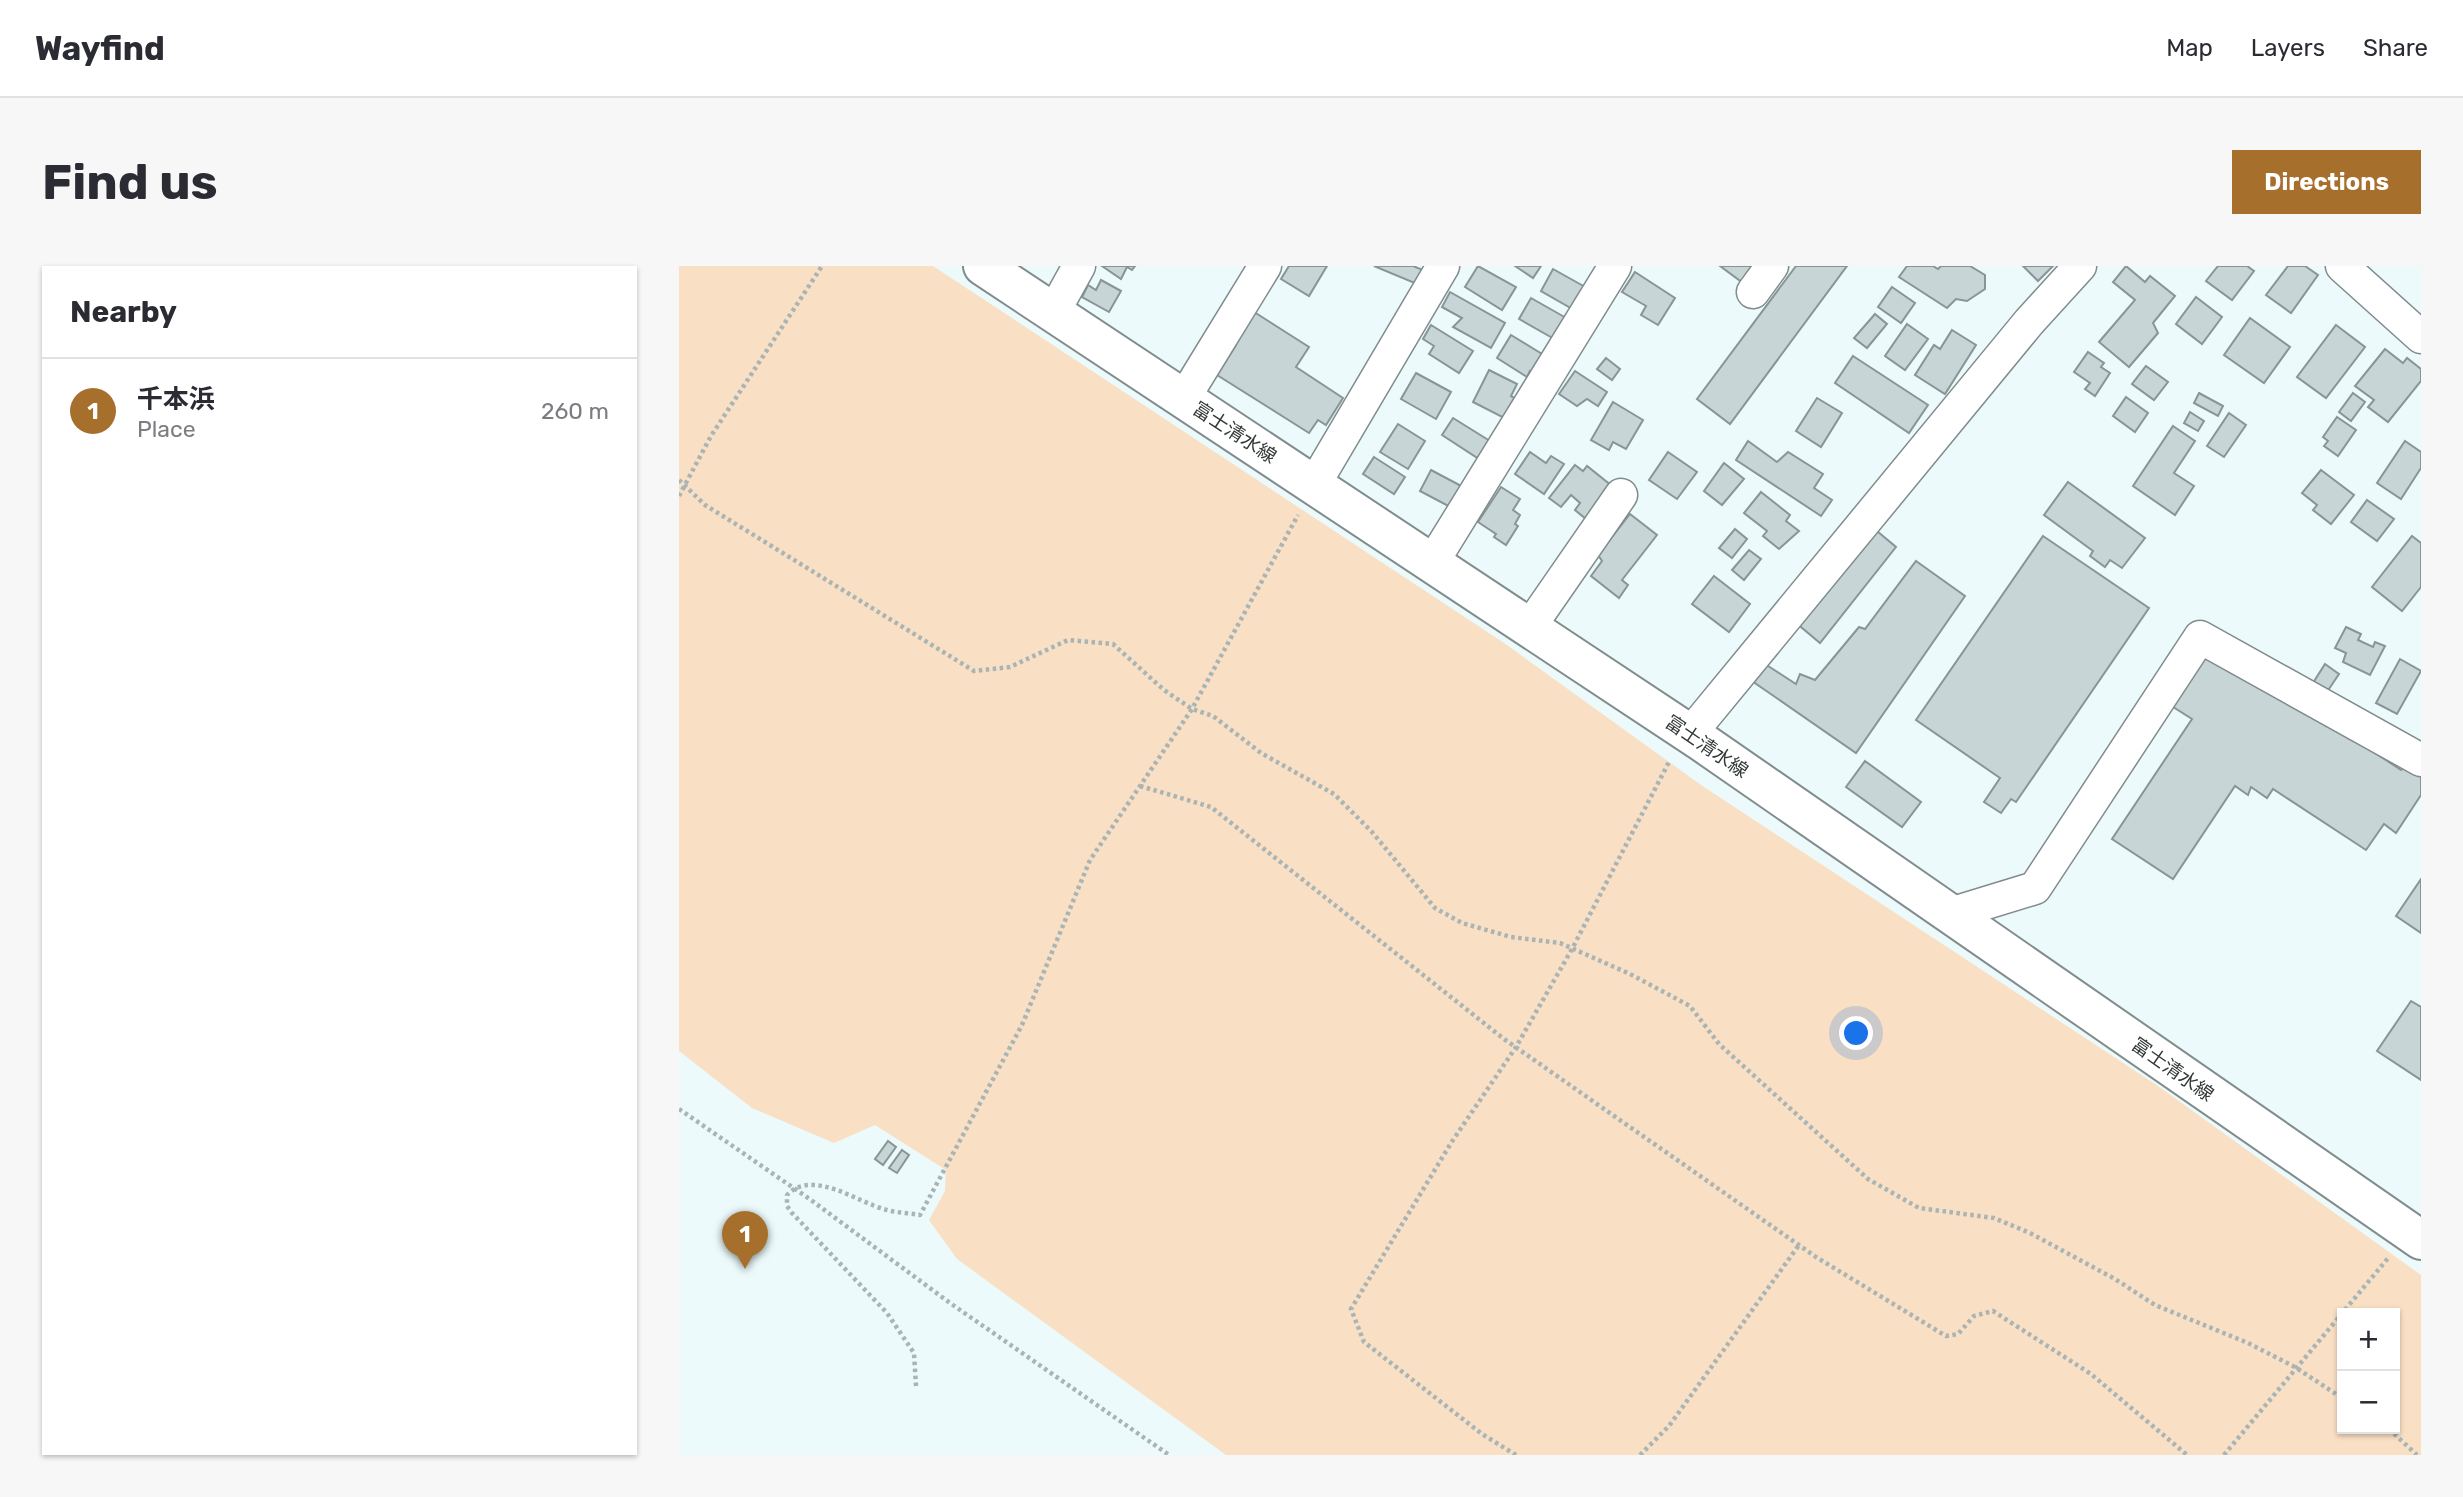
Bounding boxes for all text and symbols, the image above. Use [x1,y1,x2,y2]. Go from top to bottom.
text: Wayfind [35,29,165,68]
text: Map [2166,34,2213,62]
text: Layers [2251,34,2325,62]
text: Share [2363,34,2428,62]
button: Directions [2232,150,2421,214]
text: Find us [42,153,218,211]
text: Nearby [70,294,177,330]
text: 千本浜 [137,384,215,415]
text: 1 [87,397,99,425]
text: 260 m [541,397,609,425]
street label: 富士清水線 [1189,397,1281,468]
text: Place [137,415,196,443]
street label: 富士清水線 [1661,710,1753,783]
your location [1839,1016,1873,1050]
street label: 富士清水線 [2127,1033,2218,1106]
pin: 1 [722,1211,768,1269]
map controls [2337,1308,2400,1434]
button: + [2337,1308,2400,1371]
button: − [2337,1371,2400,1434]

